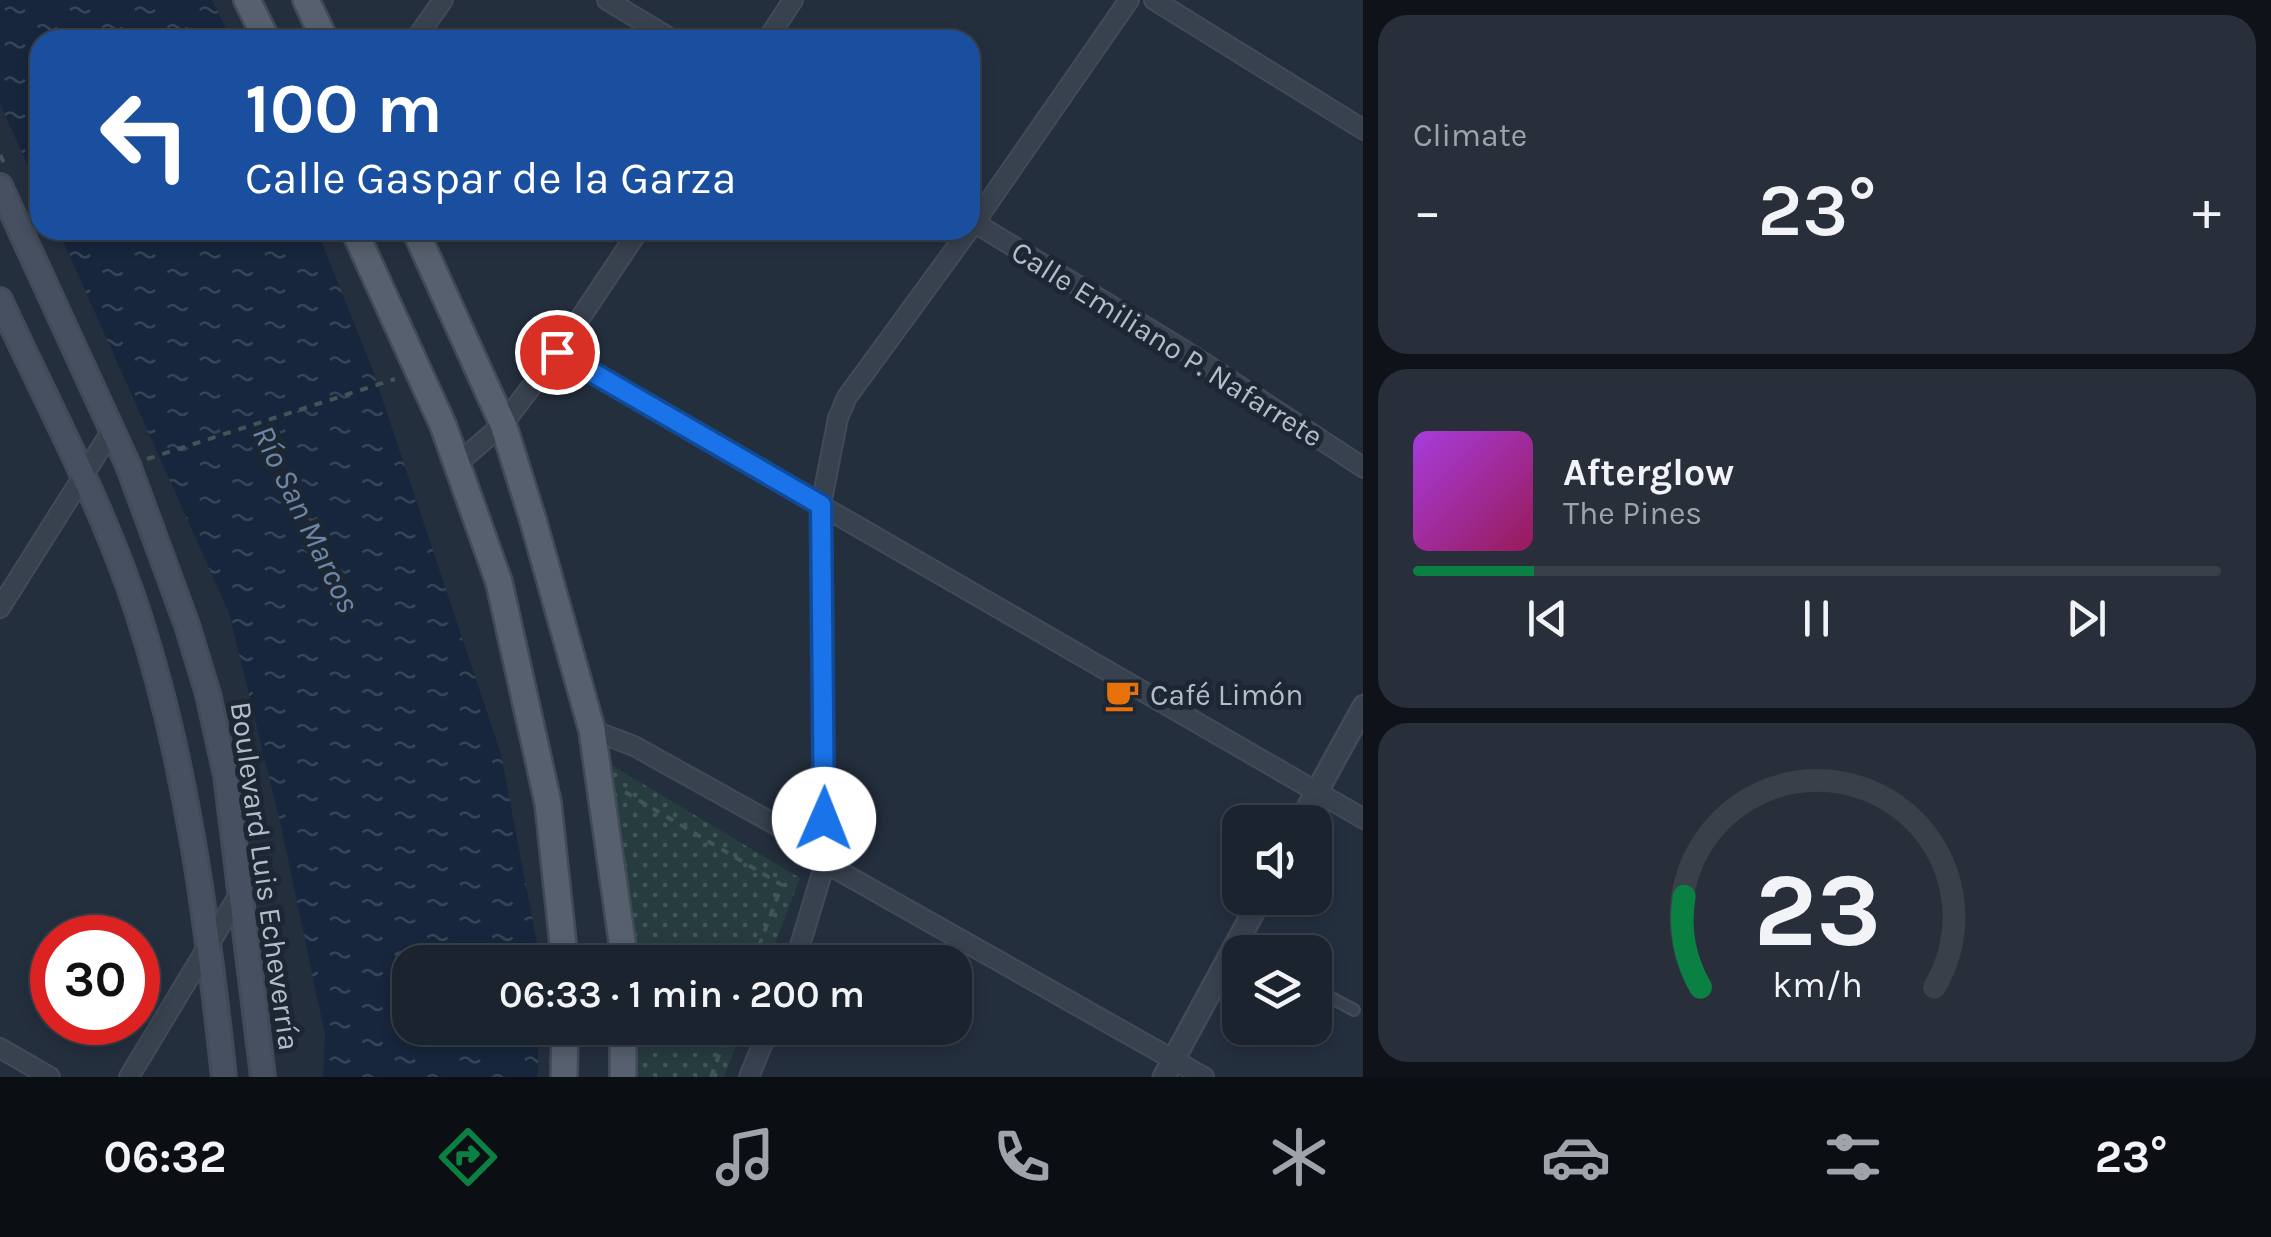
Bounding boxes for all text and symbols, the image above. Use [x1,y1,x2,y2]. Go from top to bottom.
text: 100 m [245,68,443,150]
icon: left [80,70,210,200]
text: Climate [1413,117,1527,154]
text: Calle Gaspar de la Garza [245,152,736,204]
text: 23° [1758,166,1877,254]
text: − [1413,179,1442,243]
text: + [2192,179,2221,243]
street label: Calle Emiliano P. Nafarrete [1005,233,1329,455]
pin [515,310,600,395]
icon: arrive [530,325,585,380]
water label: Río San Marcos [245,419,367,619]
text: Afterglow [1563,450,1734,495]
text: The Pines [1563,495,1702,532]
icon: previous [1520,591,1575,646]
icon: pause [1789,591,1844,646]
icon: next [2059,591,2114,646]
cafe icon: Café Limón [1103,676,1141,714]
place label: Café Limón [1150,677,1303,713]
street label: Boulevard Luis Echeverría [223,699,307,1053]
position arrow [772,767,876,871]
map controls [1222,805,1332,1045]
button: sound [1222,805,1332,915]
text: 23 [1753,850,1881,971]
speed limit sign: 30 [30,915,160,1045]
button: layers [1222,935,1332,1045]
text: km/h [1772,964,1862,1006]
text: 06:33 · 1 min · 200 m [499,972,865,1017]
icon: directions [433,1122,503,1192]
icon: music [710,1122,780,1192]
icon: phone [987,1122,1057,1192]
icon: climate [1264,1122,1334,1192]
icon: car [1541,1122,1611,1192]
icon: filters [1818,1122,1888,1192]
text: 06:32 [103,1131,227,1183]
text: 23° [2095,1131,2168,1183]

